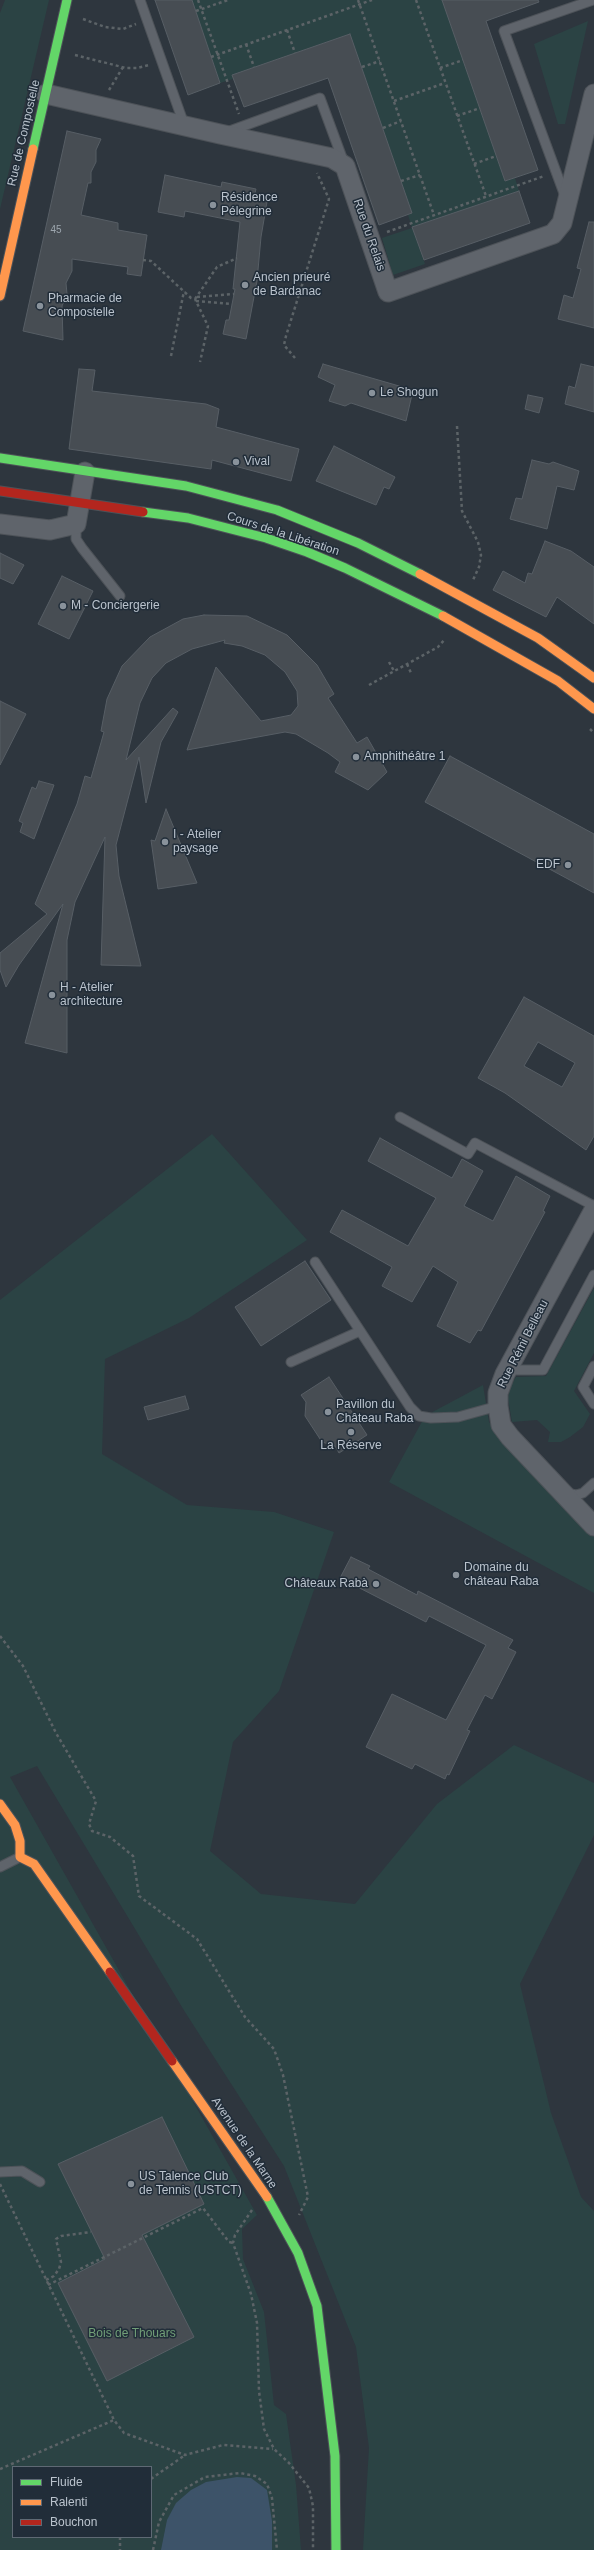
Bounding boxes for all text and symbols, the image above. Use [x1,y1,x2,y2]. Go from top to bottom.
street label: Rue de Compostelle [5,78,43,188]
place label: Résidence Pélegrine [221,191,278,219]
street label: Rue du Relais [350,197,388,273]
marker: Résidence Pélegrine [208,200,218,210]
house number: 45 [50,224,62,236]
place label: Ancien prieuré de Bardanac [253,271,330,299]
marker: Ancien prieuré de Bardanac [240,280,250,290]
place label: Pharmacie de Compostelle [48,292,122,320]
marker: Pharmacie de Compostelle [35,301,45,311]
place label: Le Shogun [380,386,438,400]
marker: Le Shogun [367,388,377,398]
place label: Vival [244,455,270,469]
marker: Vival [231,457,241,467]
street label: Cours de la Libération [225,509,341,559]
place label: M - Conciergerie [71,599,160,613]
marker: M - Conciergerie [58,601,68,611]
place label: Amphithéâtre 1 [364,750,445,764]
marker: Amphithéâtre 1 [351,752,361,762]
place label: I - Atelier paysage [173,828,221,856]
marker: I - Atelier paysage [160,837,170,847]
place label: EDF [536,858,560,872]
marker: EDF [563,860,573,870]
place label: H - Atelier architecture [60,981,123,1009]
marker: H - Atelier architecture [47,990,57,1000]
street label: Rue Rémi Belleau [495,1298,551,1390]
place label: Pavillon du Château Raba [336,1398,413,1426]
marker: Pavillon du Château Raba [323,1407,333,1417]
marker: La Réserve [346,1427,356,1437]
place label: La Réserve [320,1439,382,1453]
place label: Domaine du château Raba [464,1561,539,1589]
marker: Domaine du château Raba [451,1570,461,1580]
place label: Châteaux Rabà [285,1577,368,1591]
marker: Châteaux Rabà [371,1579,381,1589]
street label: Avenue de la Marne [208,2095,280,2191]
place label: US Talence Club de Tennis (USTCT) [139,2170,242,2198]
marker: US Talence Club de Tennis (USTCT) [126,2179,136,2189]
park label: Bois de Thouars [88,2327,176,2341]
legend [12,2466,152,2538]
text: Fluide [50,2475,83,2489]
text: Ralenti [50,2495,87,2509]
text: Bouchon [50,2515,97,2529]

